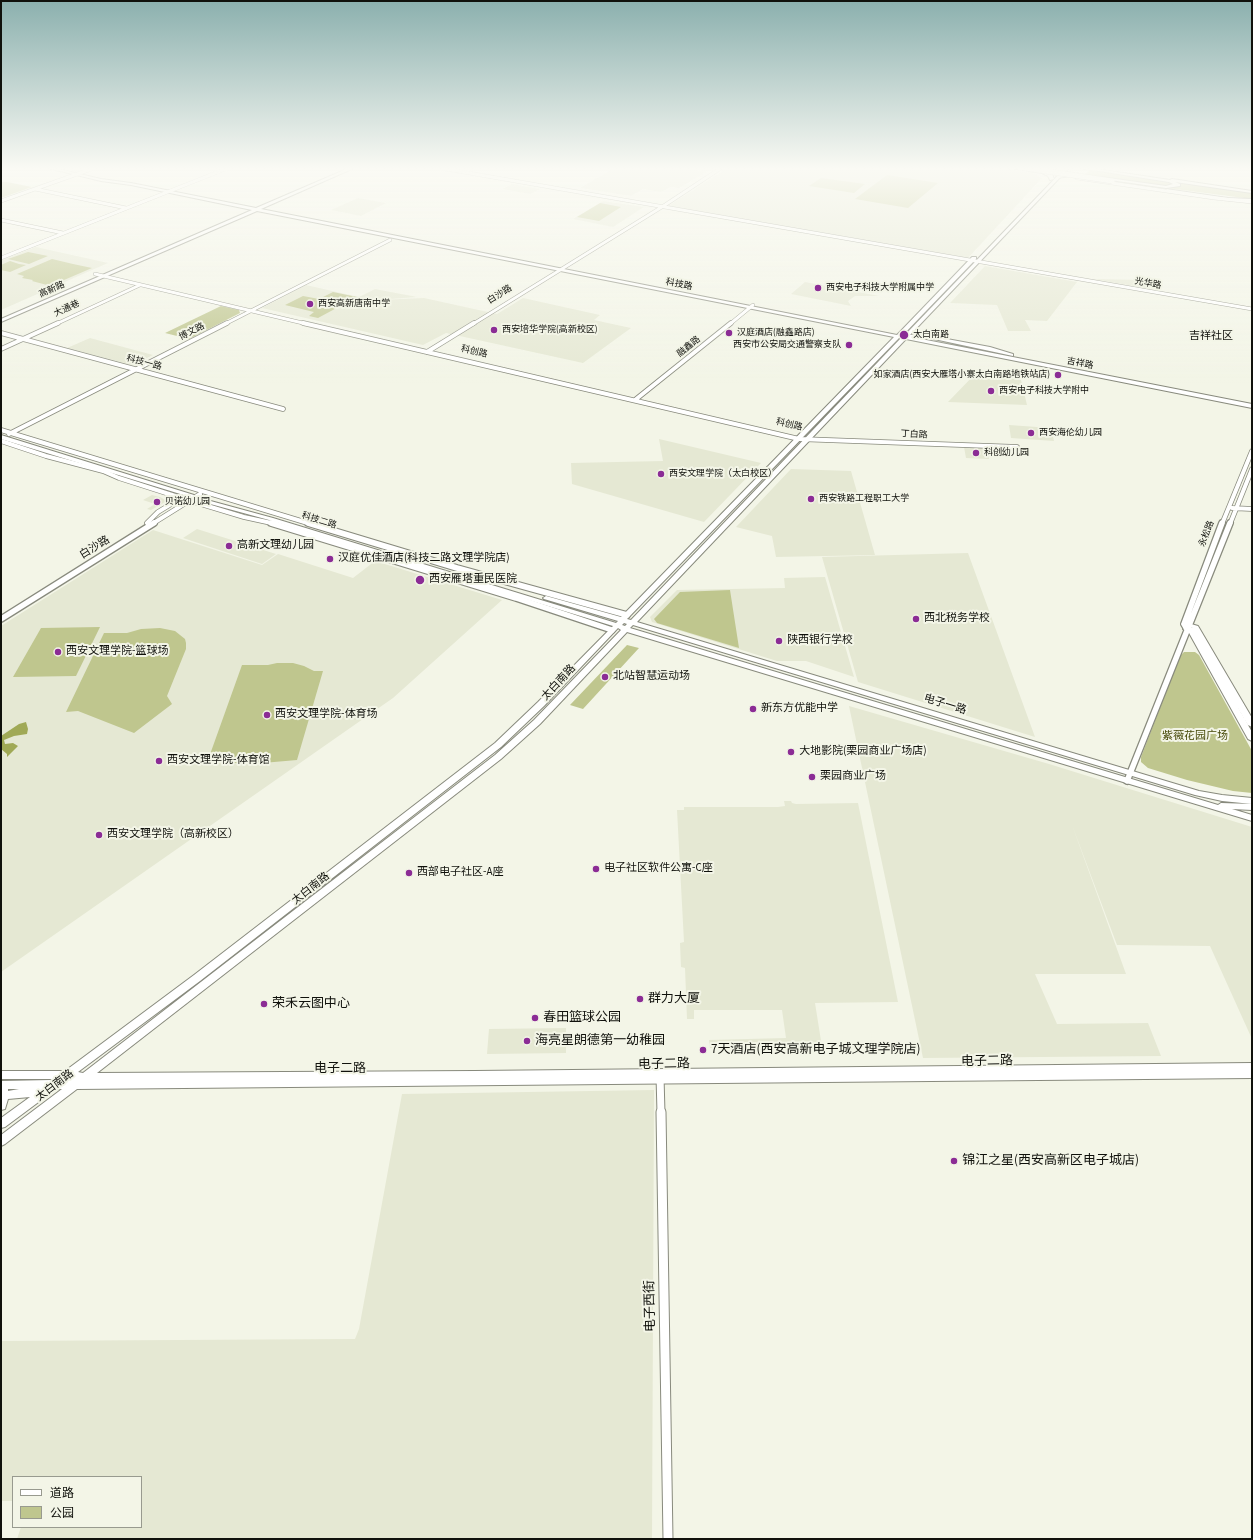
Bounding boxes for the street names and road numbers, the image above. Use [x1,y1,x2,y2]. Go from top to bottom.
street label: 光华路 [1134,276,1162,292]
street label: 科技路 [665,277,693,293]
street label: 高新路 [37,280,67,300]
street label: 白沙路 [486,283,514,307]
street label: 大通巷 [52,298,82,320]
street label: 博文路 [178,321,206,343]
street label: 融鑫路 [675,334,703,360]
street label: 科创路 [460,344,488,360]
street label: 科技一路 [125,353,163,373]
street label: 吉祥路 [1066,356,1094,372]
street label: 科创路 [775,417,803,433]
street label: 丁白路 [900,429,928,441]
street label: 科技二路 [300,511,338,531]
street label: 永松路 [1197,519,1217,549]
street label: 白沙路 [78,534,112,562]
street label: 太白南路 [539,662,579,704]
street label: 电子一路 [922,692,968,718]
street label: 太白南路 [290,870,332,908]
street label: 电子二路 [961,1054,1013,1070]
street label: 电子二路 [638,1057,690,1073]
street label: 电子二路 [314,1061,366,1077]
street label: 太白南路 [33,1067,77,1105]
street label: 电子西街 [643,1280,659,1332]

